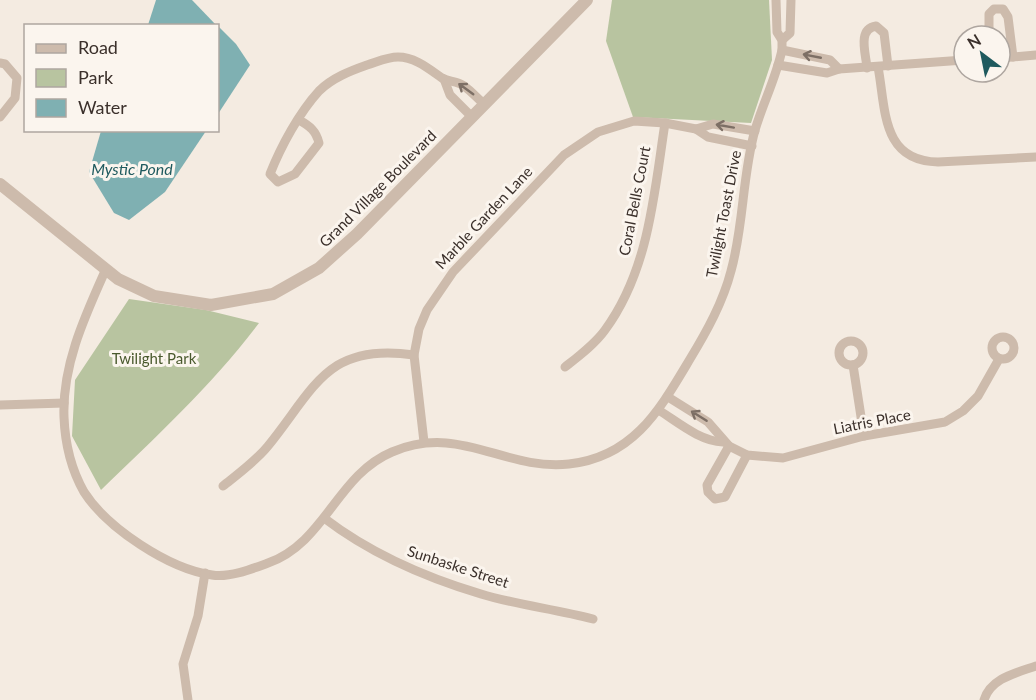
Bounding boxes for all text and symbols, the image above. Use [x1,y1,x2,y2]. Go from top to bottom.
legend [24,24,219,132]
north arrow [952,24,1012,84]
text: N [964,30,984,52]
text: Road [78,36,118,58]
one-way arrow [803,50,823,61]
text: Park [78,66,114,88]
one-way arrow [458,83,474,95]
text: Water [78,96,127,118]
one-way arrow [716,120,736,131]
street label: Grand Village Boulevard [315,126,439,250]
street label: Coral Bells Court [615,144,654,257]
street label: Twilight Toast Drive [702,149,744,279]
water label: Mystic Pond [91,159,173,178]
street label: Marble Garden Lane [431,162,536,272]
park label: Twilight Park [112,349,197,367]
street label: Liatris Place [832,405,912,437]
one-way arrow [691,410,708,422]
street label: Sunbaske Street [405,541,512,591]

